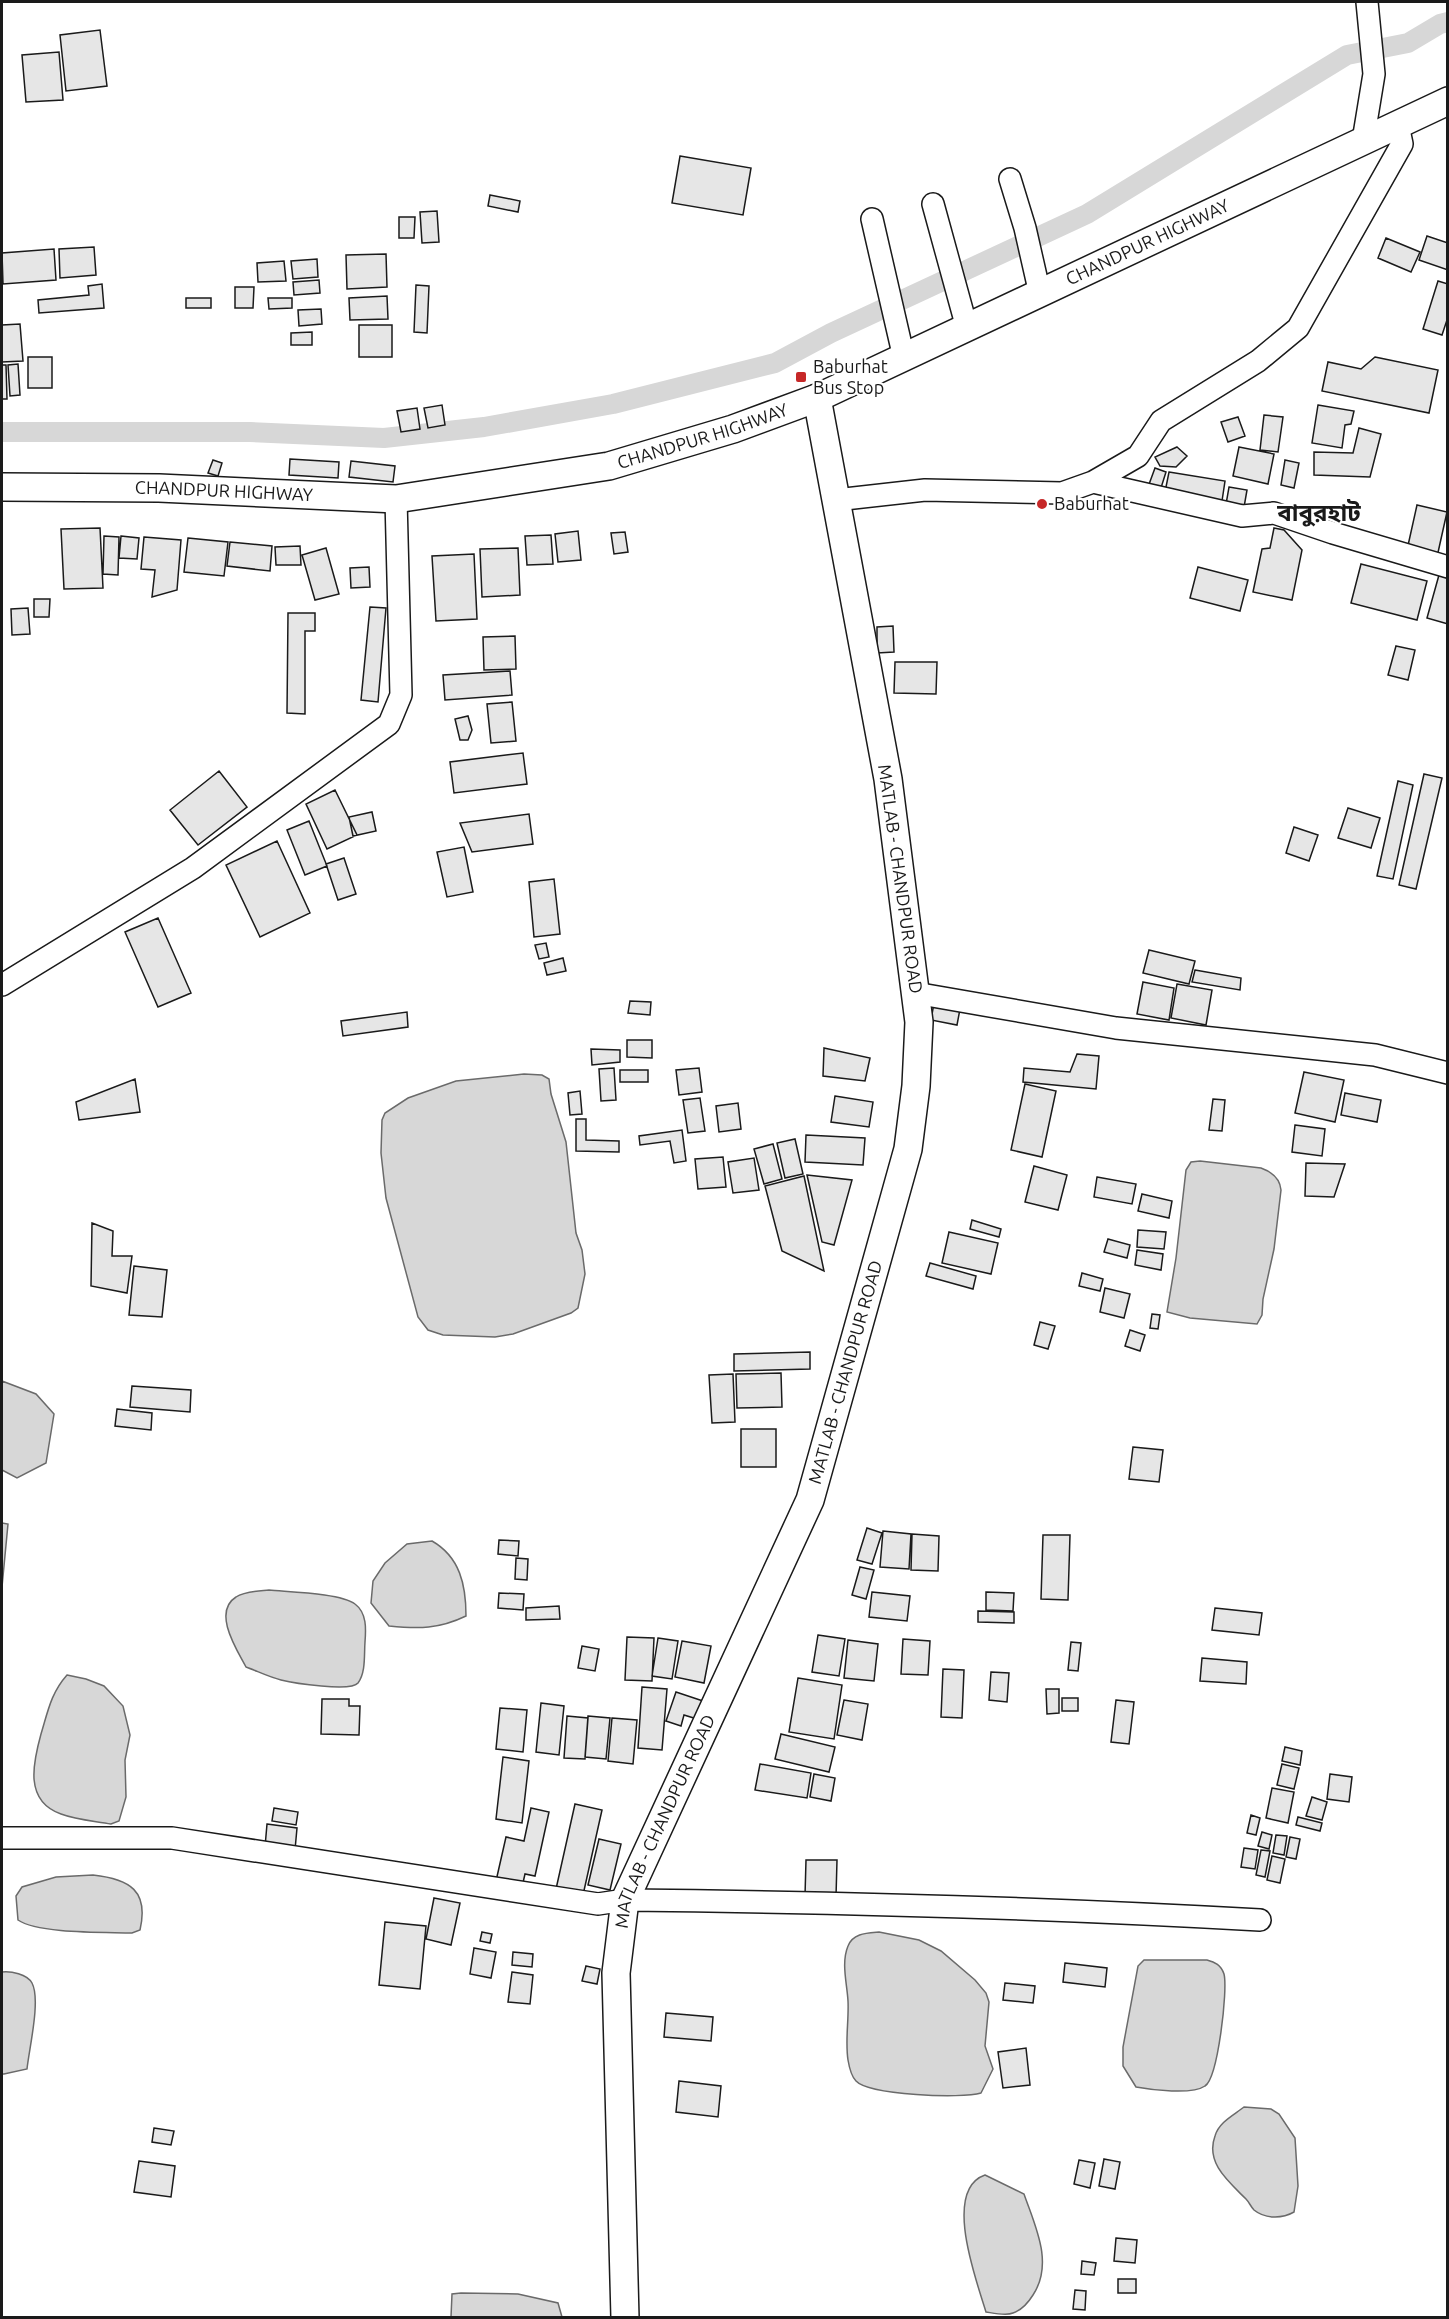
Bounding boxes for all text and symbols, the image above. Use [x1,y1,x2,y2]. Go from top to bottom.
street label: CHANDPUR HIGHWAY [1062,194,1232,289]
place label: Baburhat Bus Stop [813,356,888,397]
marker: Baburhat Bus Stop [794,370,808,384]
street label: CHANDPUR HIGHWAY [615,398,791,472]
street label: CHANDPUR HIGHWAY [135,477,314,504]
place label: Baburhat [1054,493,1129,513]
marker: Baburhat [1035,497,1049,511]
district label: বাবুরহাট [1276,499,1361,527]
street label: MATLAB - CHANDPUR ROAD [875,763,927,995]
street label: MATLAB - CHANDPUR ROAD [804,1258,885,1486]
street label: MATLAB - CHANDPUR ROAD [611,1711,718,1929]

